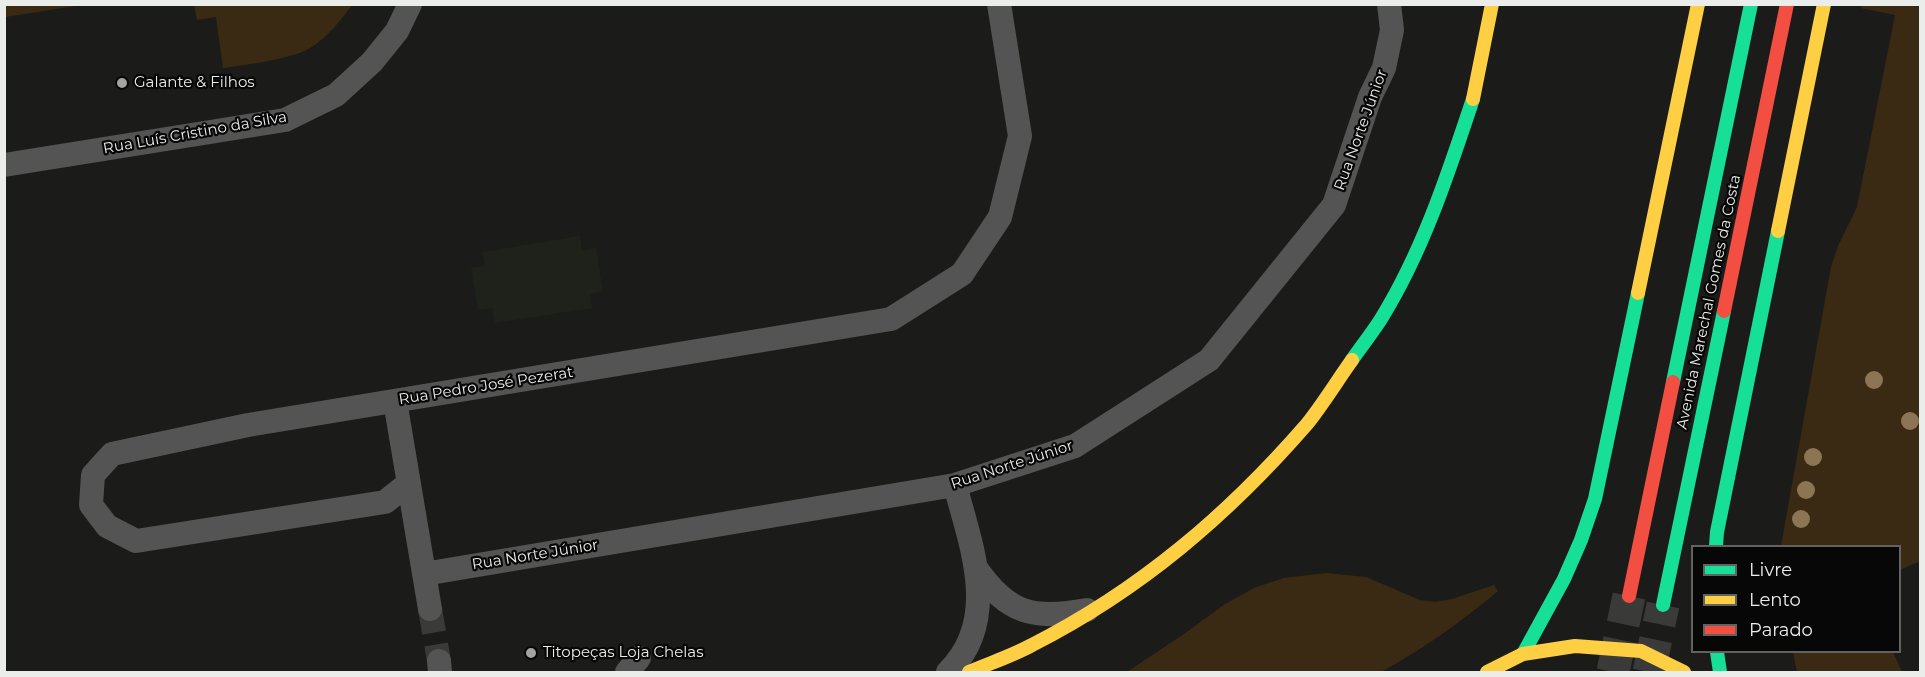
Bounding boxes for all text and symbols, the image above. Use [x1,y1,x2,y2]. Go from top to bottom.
street label: Rua Norte Júnior [1331,67,1391,193]
place label: Galante & Filhos [134,74,255,92]
marker: Galante & Filhos [115,76,129,90]
street label: Rua Luís Cristino da Silva [102,108,288,158]
street label: Avenida Marechal Gomes da Costa [1673,173,1745,431]
street label: Rua Pedro José Pezerat [397,363,575,409]
street label: Rua Norte Júnior [949,437,1075,493]
street label: Rua Norte Júnior [471,536,599,574]
legend [1691,545,1901,653]
text: Livre [1749,559,1792,581]
text: Lento [1749,589,1801,611]
text: Parado [1749,619,1813,641]
place label: Titopeças Loja Chelas [543,644,704,662]
marker: Titopeças Loja Chelas [524,646,538,660]

